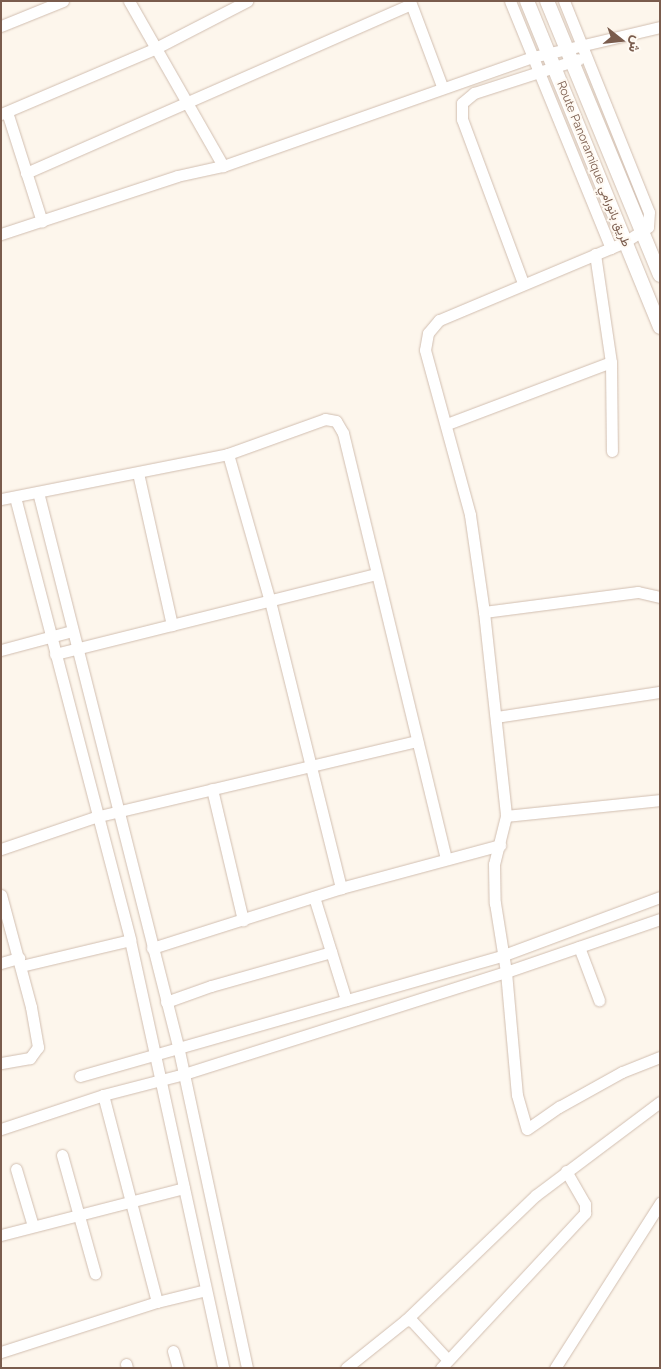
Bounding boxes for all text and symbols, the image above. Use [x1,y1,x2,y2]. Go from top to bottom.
north arrow [596,15,646,65]
text: ش [625,34,645,54]
street label: Route Panoramique طريق بانورامي [553,79,633,249]

